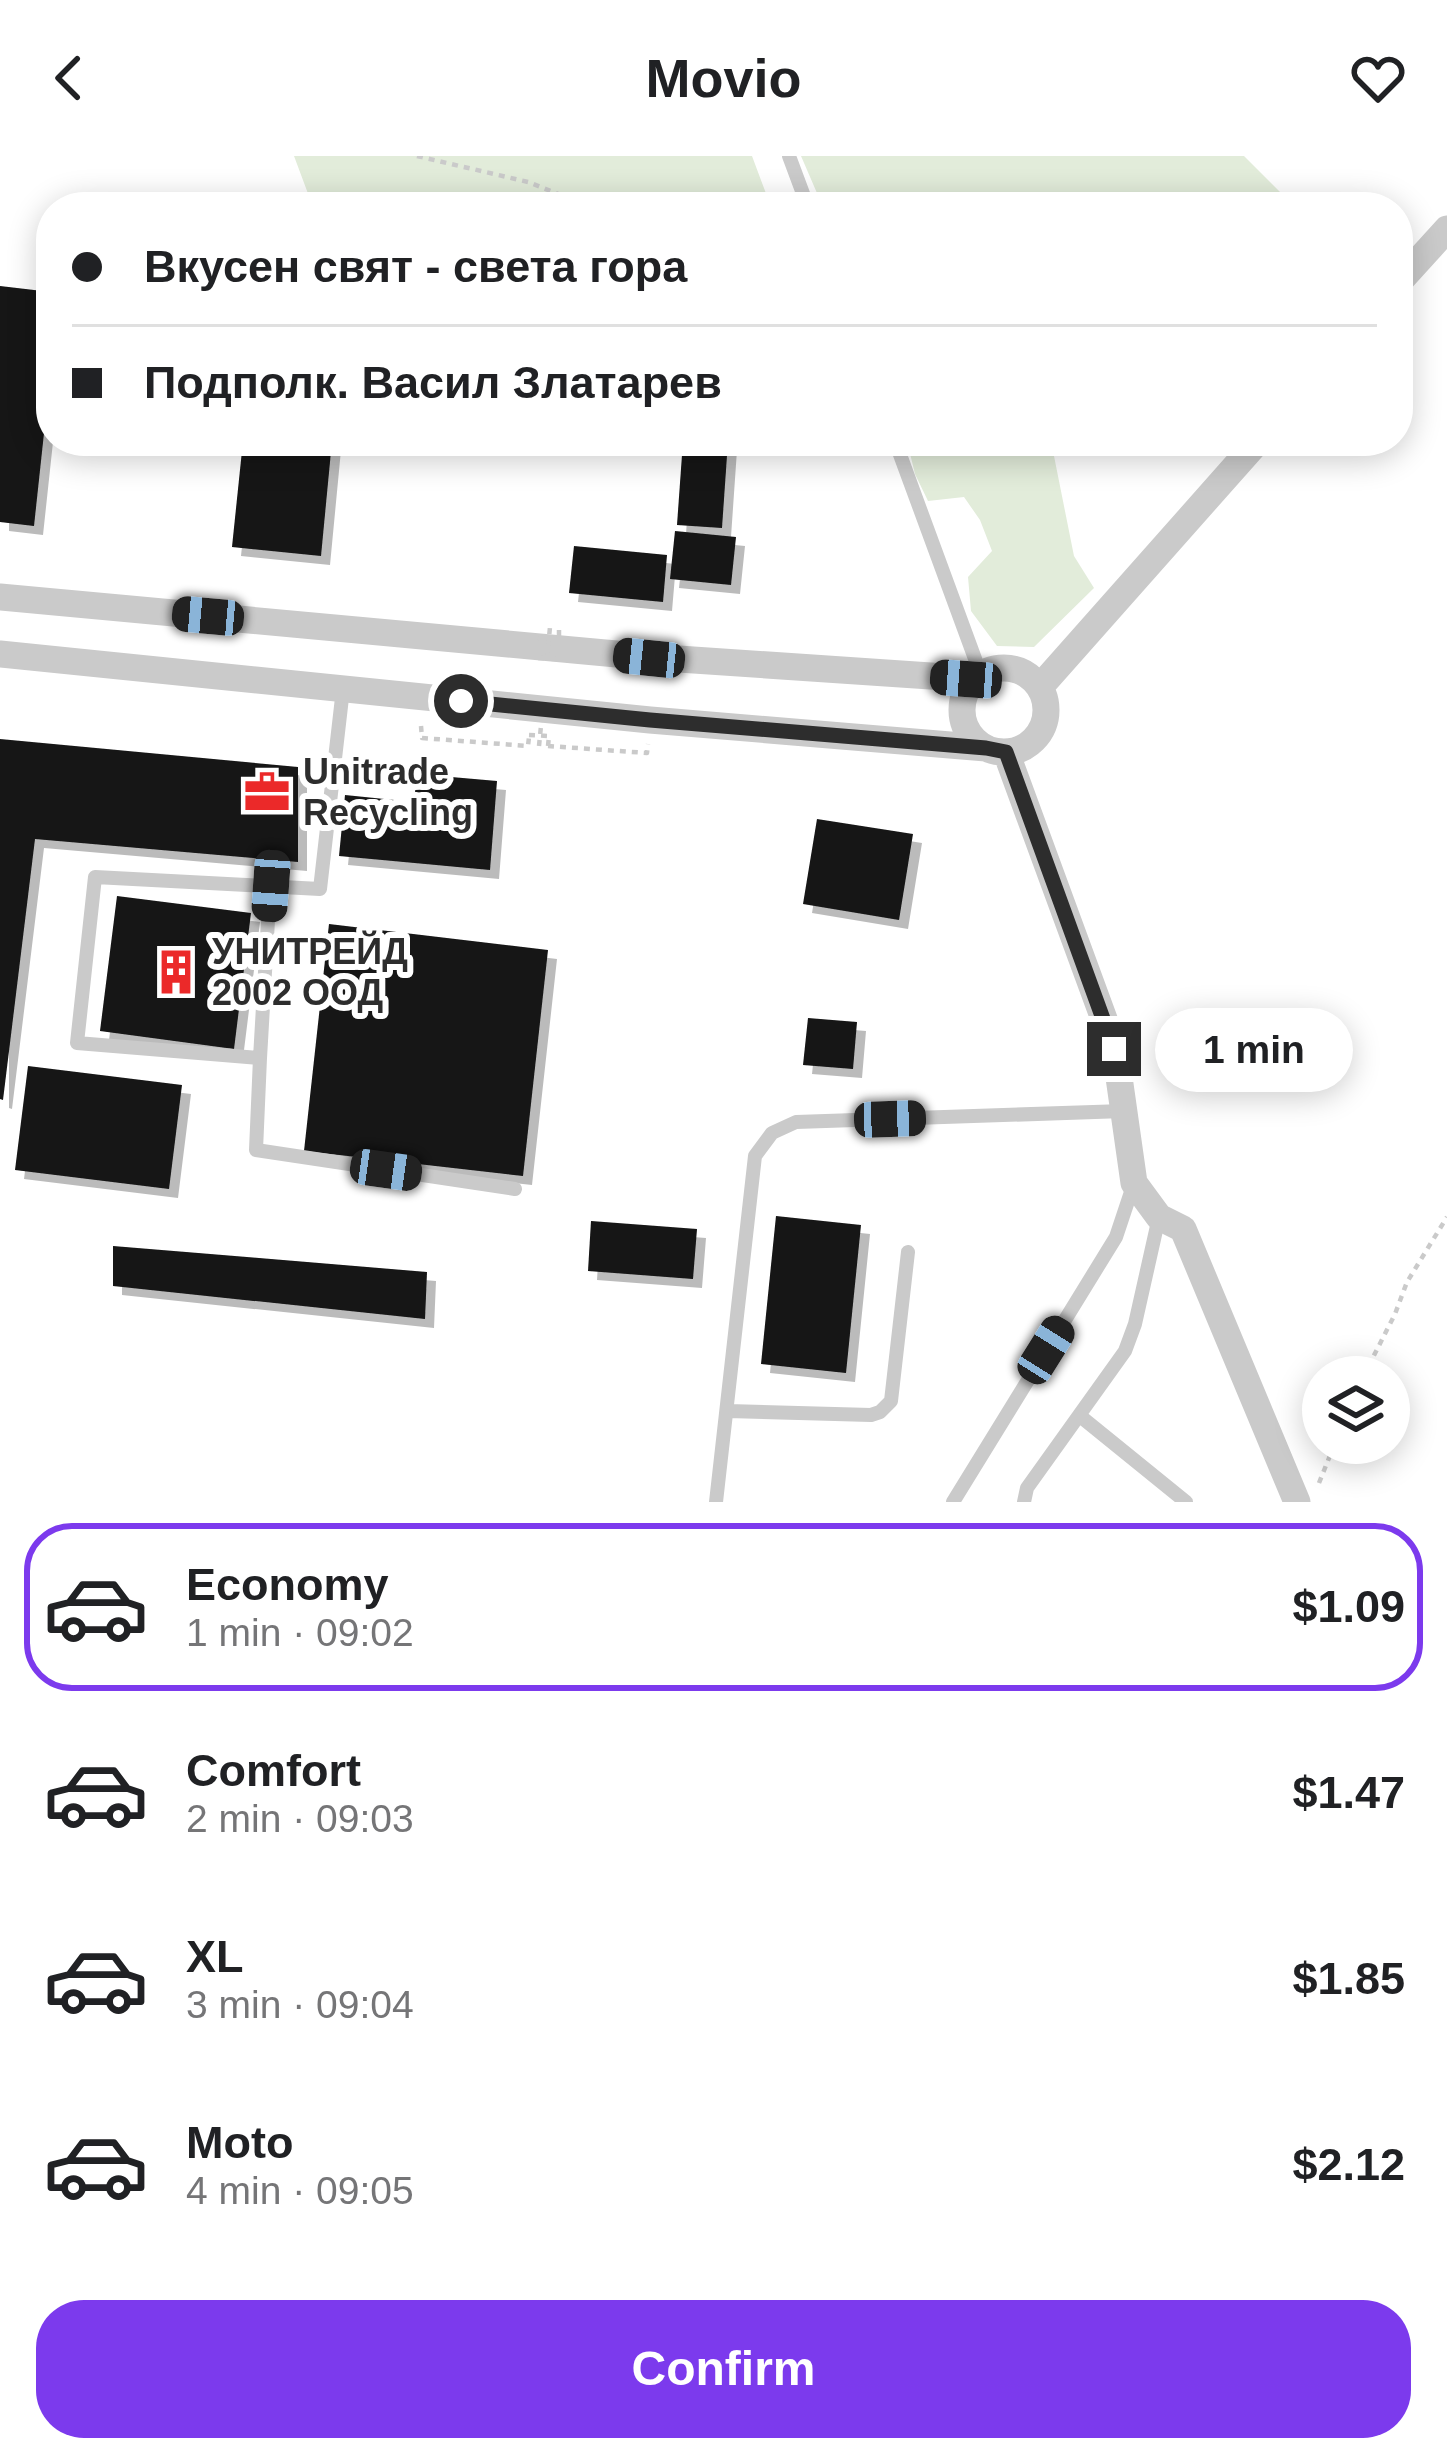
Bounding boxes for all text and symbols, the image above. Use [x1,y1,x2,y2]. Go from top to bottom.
icon: back [36,45,102,111]
icon: heart [1345,45,1411,111]
text: Movio [646,48,802,108]
text: Вкусен свят - света гора [144,241,687,292]
text: Подполк. Васил Златарев [144,357,722,408]
car [171,595,245,637]
car [611,636,687,680]
car [929,659,1003,699]
route start [434,674,488,728]
place label: Unitrade Recycling [303,751,473,833]
office icon: Unitrade Recycling [242,767,292,817]
car [251,849,291,923]
place label: УНИТРЕЙД 2002 ООД [212,930,408,1013]
building icon: УНИТРЕЙД 2002 ООД [151,947,201,997]
callout: 1 min [1156,1007,1354,1091]
route end [1087,1022,1141,1076]
text: 1 min [1203,1028,1305,1071]
car [853,1100,927,1138]
car [348,1147,424,1193]
car [1012,1310,1080,1390]
map controls [1302,1356,1410,1464]
button: layers [1302,1356,1410,1464]
icon: car [42,1553,150,1661]
text: Economy [186,1559,389,1610]
text: $1.09 [1292,1581,1405,1632]
text: 1 min · 09:02 [186,1611,414,1654]
icon: car [42,1739,150,1847]
text: Comfort [186,1745,361,1796]
text: $1.47 [1292,1767,1405,1818]
text: 2 min · 09:03 [186,1797,414,1840]
icon: car [42,1925,150,2033]
text: XL [186,1931,244,1982]
text: $1.85 [1292,1953,1405,2004]
text: 3 min · 09:04 [186,1983,414,2026]
icon: car [42,2111,150,2219]
text: Moto [186,2117,293,2168]
text: $2.12 [1292,2139,1405,2190]
text: 4 min · 09:05 [186,2169,414,2212]
button: Confirm [36,2300,1411,2438]

